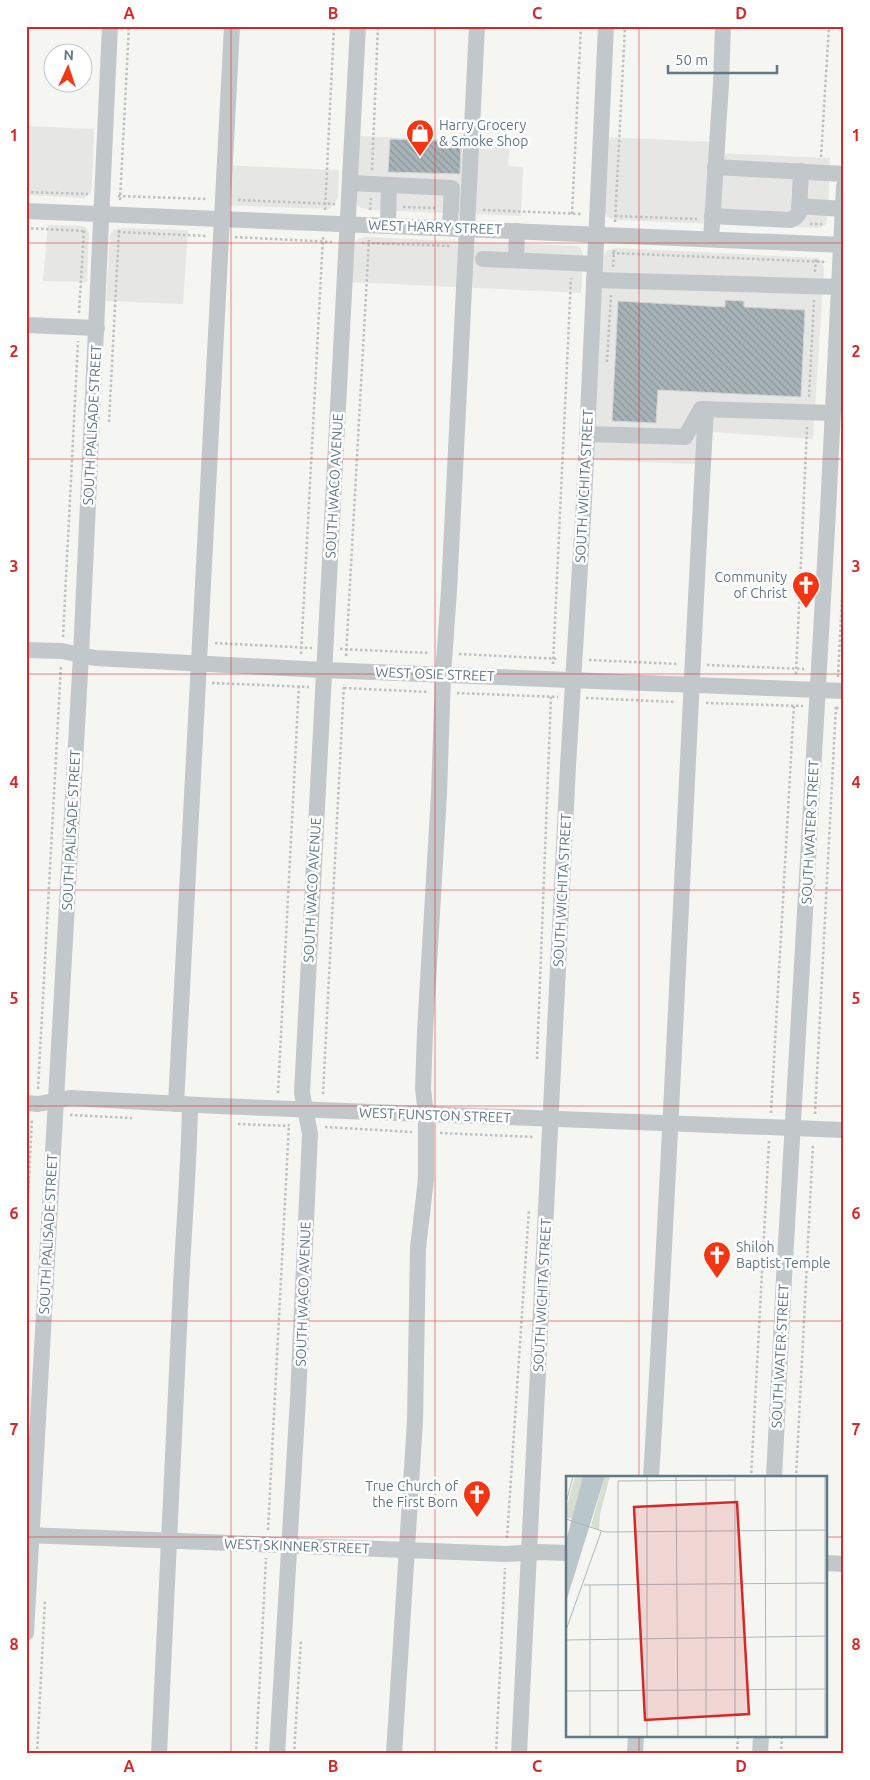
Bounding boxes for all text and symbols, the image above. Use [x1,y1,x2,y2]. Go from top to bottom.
text: A [123,4,135,22]
text: B [328,4,338,22]
text: C [532,4,542,22]
text: D [735,4,747,22]
north arrow [42,42,92,92]
scale bar [668,42,776,74]
text: N [63,47,74,63]
text: 50 m [675,51,708,68]
place label: Harry Grocery & Smoke Shop [439,117,528,149]
shop icon: Harry Grocery & Smoke Shop [405,118,435,157]
text: 1 [9,126,19,144]
text: 1 [851,126,861,144]
street label: WEST HARRY STREET [368,217,502,237]
text: 2 [9,342,19,360]
text: 2 [851,342,861,360]
street label: SOUTH PALISADE STREET [80,344,104,506]
street label: SOUTH WICHITA STREET [572,409,596,563]
street label: SOUTH WACO AVENUE [322,413,346,559]
text: 3 [9,557,19,575]
text: 3 [851,557,861,575]
place label: Community of Christ [714,569,787,601]
church icon: Community of Christ [791,570,821,609]
street label: WEST OSIE STREET [375,664,495,684]
street label: SOUTH PALISADE STREET [59,749,83,911]
street label: SOUTH WATER STREET [798,759,822,905]
text: 4 [9,773,19,791]
text: 4 [851,773,861,791]
street label: SOUTH WICHITA STREET [550,813,574,967]
street label: SOUTH WACO AVENUE [300,817,324,963]
text: 5 [9,989,19,1007]
text: 5 [851,989,861,1007]
street label: WEST FUNSTON STREET [359,1104,512,1126]
street label: SOUTH PALISADE STREET [36,1153,60,1315]
text: 6 [9,1204,19,1222]
text: 6 [851,1204,861,1222]
street label: SOUTH WICHITA STREET [530,1218,554,1372]
street label: SOUTH WACO AVENUE [292,1221,314,1367]
place label: Shiloh Baptist Temple [736,1239,830,1271]
church icon: Shiloh Baptist Temple [702,1240,732,1279]
street label: SOUTH WATER STREET [768,1283,792,1429]
text: 7 [9,1420,19,1438]
text: 7 [851,1420,861,1438]
inset map [566,1476,828,1738]
place label: True Church of the First Born [365,1478,459,1510]
church icon: True Church of the First Born [462,1479,492,1518]
street label: WEST SKINNER STREET [224,1535,370,1557]
text: 8 [9,1635,19,1653]
text: 8 [851,1635,861,1653]
text: A [123,1757,135,1775]
text: B [328,1757,338,1775]
text: C [532,1757,542,1775]
text: D [735,1757,747,1775]

